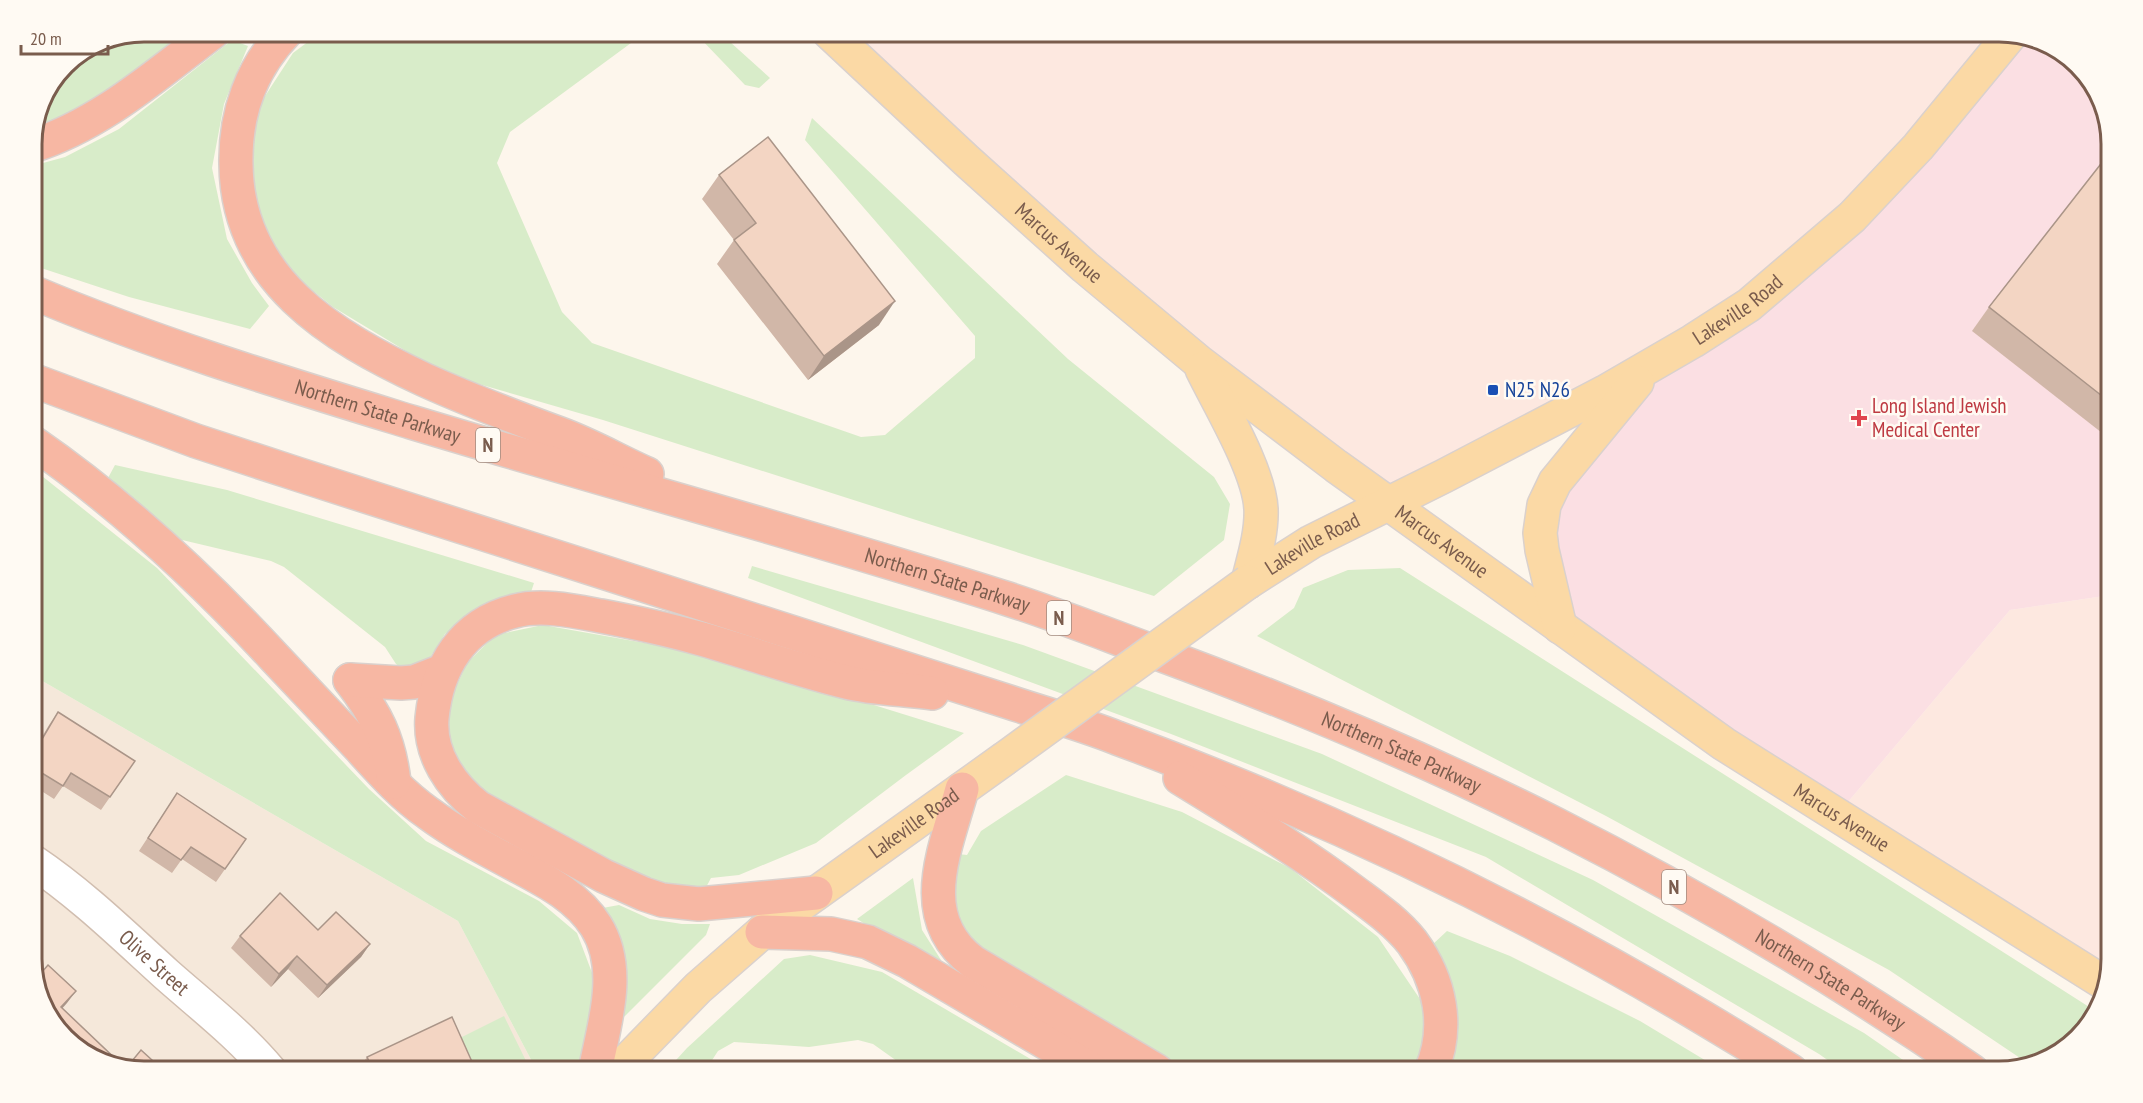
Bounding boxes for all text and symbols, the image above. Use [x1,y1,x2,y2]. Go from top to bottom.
scale bar [21,18,108,56]
text: 20 m [30,27,62,50]
street label: Marcus Avenue [1010,197,1108,289]
street label: Lakeville Road [1687,268,1788,351]
street label: Northern State Parkway [292,373,464,449]
place label: N25 N26 [1505,376,1570,403]
marker: N25 N26 [1486,383,1500,397]
place label: Long Island Jewish Medical Center [1872,392,2007,443]
marker: Long Island Jewish Medical Center [1850,409,1868,427]
road number: N [476,428,500,462]
street label: Marcus Avenue [1390,499,1494,584]
street label: Lakeville Road [1260,506,1364,581]
street label: Northern State Parkway [862,541,1034,618]
road number: N [1047,601,1071,635]
street label: Northern State Parkway [1318,705,1486,799]
street label: Marcus Avenue [1789,777,1895,858]
street label: Lakeville Road [863,781,964,864]
road number: N [1662,870,1686,904]
street label: Northern State Parkway [1751,923,1911,1036]
street label: Olive Street [114,924,195,1001]

